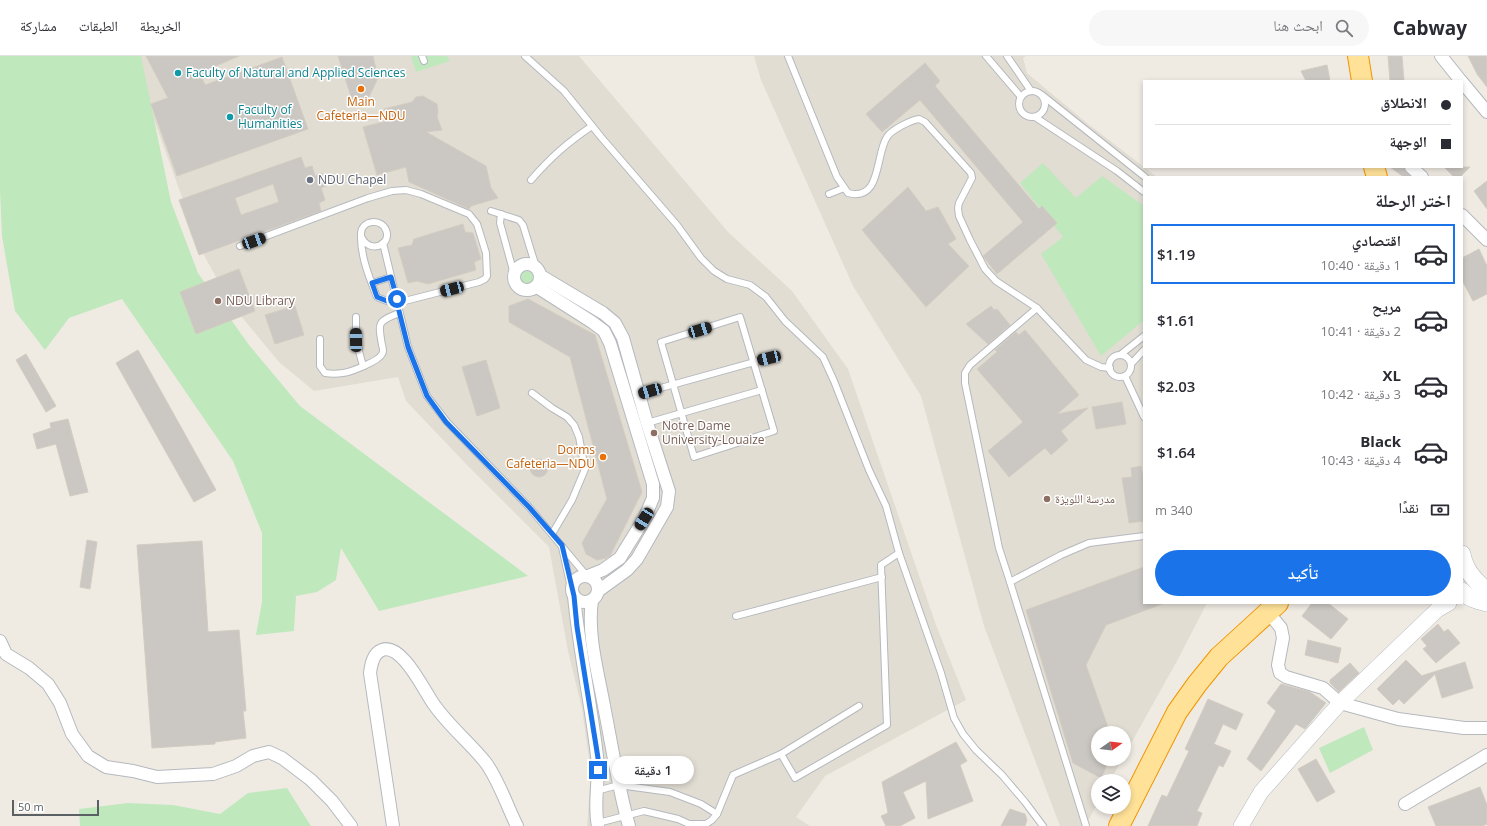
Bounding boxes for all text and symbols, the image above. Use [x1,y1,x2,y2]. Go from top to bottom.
search box [1089,10,1369,46]
text: ابحث هنا [1273,15,1323,35]
text: Cabway [1393,15,1467,41]
text: مشاركة [20,16,57,35]
text: الطبقات [79,16,118,35]
text: الخريطة [140,16,181,35]
icon: search [1333,17,1355,39]
place label: Faculty of Natural and Applied Sciences [186,64,406,81]
marker: Faculty of Natural and Applied Sciences [173,68,183,78]
marker: Main Cafeteria—NDU [356,84,366,94]
text: الانطلاق [1381,92,1427,112]
place label: Main Cafeteria—NDU [316,93,406,124]
place label: Faculty of Humanities [238,101,302,132]
marker: Faculty of Humanities [225,112,235,122]
text: الوجهة [1389,131,1427,151]
place label: NDU Chapel [318,171,386,188]
marker: NDU Chapel [305,175,315,185]
text: اختر الرحلة [1375,188,1451,212]
text: اقتصادي [1352,230,1401,250]
car [241,231,267,251]
icon: car [1413,236,1449,272]
text: $1.19 [1157,244,1195,264]
text: 1 دقيقة · 10:40 [1320,256,1401,274]
car [439,280,465,298]
route start [388,290,406,308]
place label: NDU Library [226,292,296,309]
marker: NDU Library [213,296,223,306]
text: مريح [1372,296,1401,316]
icon: car [1413,302,1449,338]
text: $1.61 [1157,310,1195,330]
car [687,321,713,339]
text: 2 دقيقة · 10:41 [1320,322,1401,340]
car [350,328,362,352]
car [756,349,782,367]
text: XL [1383,365,1401,385]
icon: car [1413,368,1449,404]
text: $2.03 [1157,376,1195,396]
car [637,382,663,400]
text: 3 دقيقة · 10:42 [1320,385,1401,403]
place label: Notre Dame University-Louaize [662,417,765,448]
marker: Notre Dame University-Louaize [649,428,659,438]
text: Black [1360,431,1401,451]
icon: car [1413,434,1449,470]
place label: Dorms Cafeteria—NDU [506,441,595,472]
text: $1.64 [1157,442,1195,462]
text: 4 دقيقة · 10:43 [1320,451,1401,469]
marker: Dorms Cafeteria—NDU [598,452,608,462]
place label: مدرسة اللويزة [1055,490,1115,507]
marker: مدرسة اللويزة [1042,494,1052,504]
text: نقدًا [1398,497,1419,517]
icon: cash [1429,499,1451,521]
text: 340 m [1155,501,1193,519]
car [633,506,655,532]
button: تأكيد [1155,550,1451,596]
north arrow [1091,726,1131,766]
map controls [1091,726,1131,814]
callout: 1 دقيقة [612,756,694,784]
route end [589,761,607,779]
text: 1 دقيقة [634,761,672,779]
button: layers [1091,774,1131,814]
scale bar [12,798,99,817]
text: 50 m [18,799,44,814]

